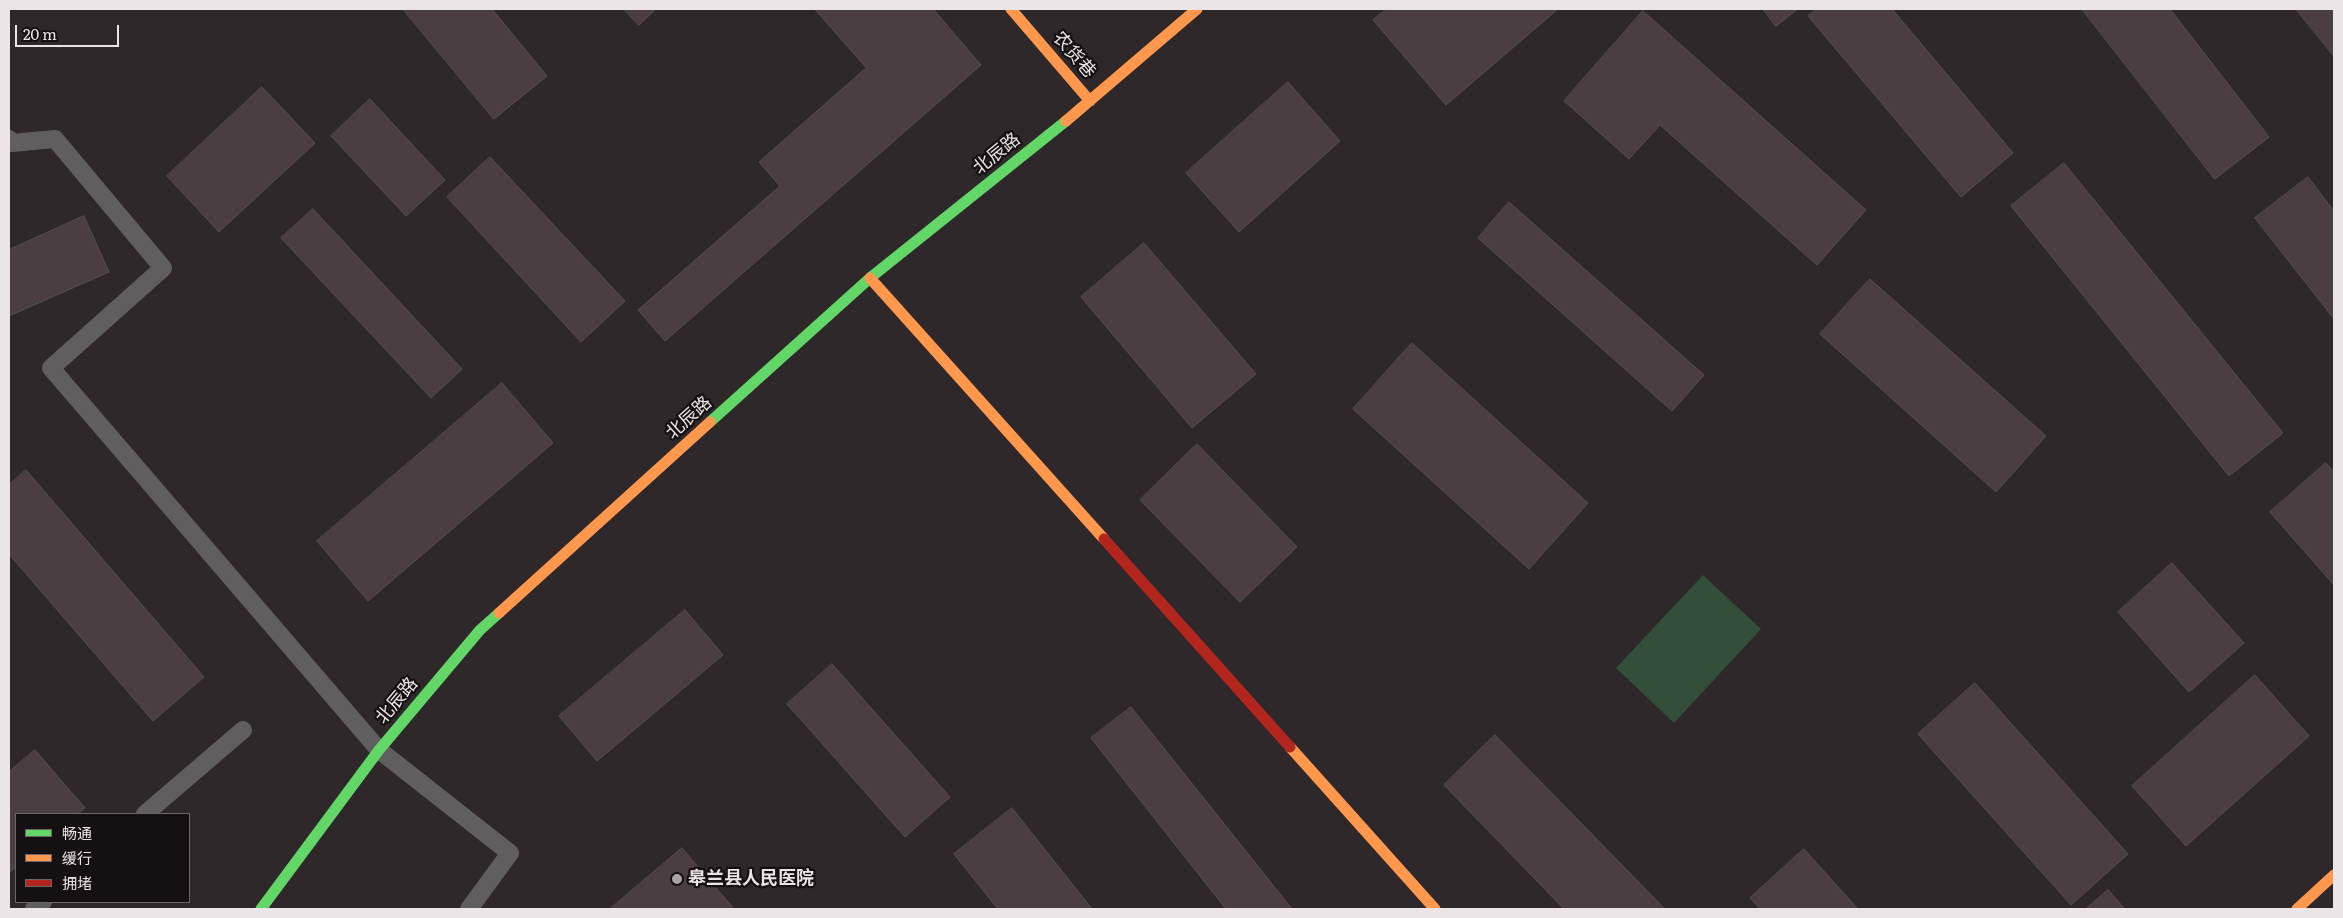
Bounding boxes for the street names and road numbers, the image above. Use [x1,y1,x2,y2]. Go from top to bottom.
street label: 农货巷 [1048,28,1100,82]
street label: 北辰路 [969,129,1025,179]
street label: 北辰路 [662,392,716,444]
street label: 北辰路 [371,673,423,729]

